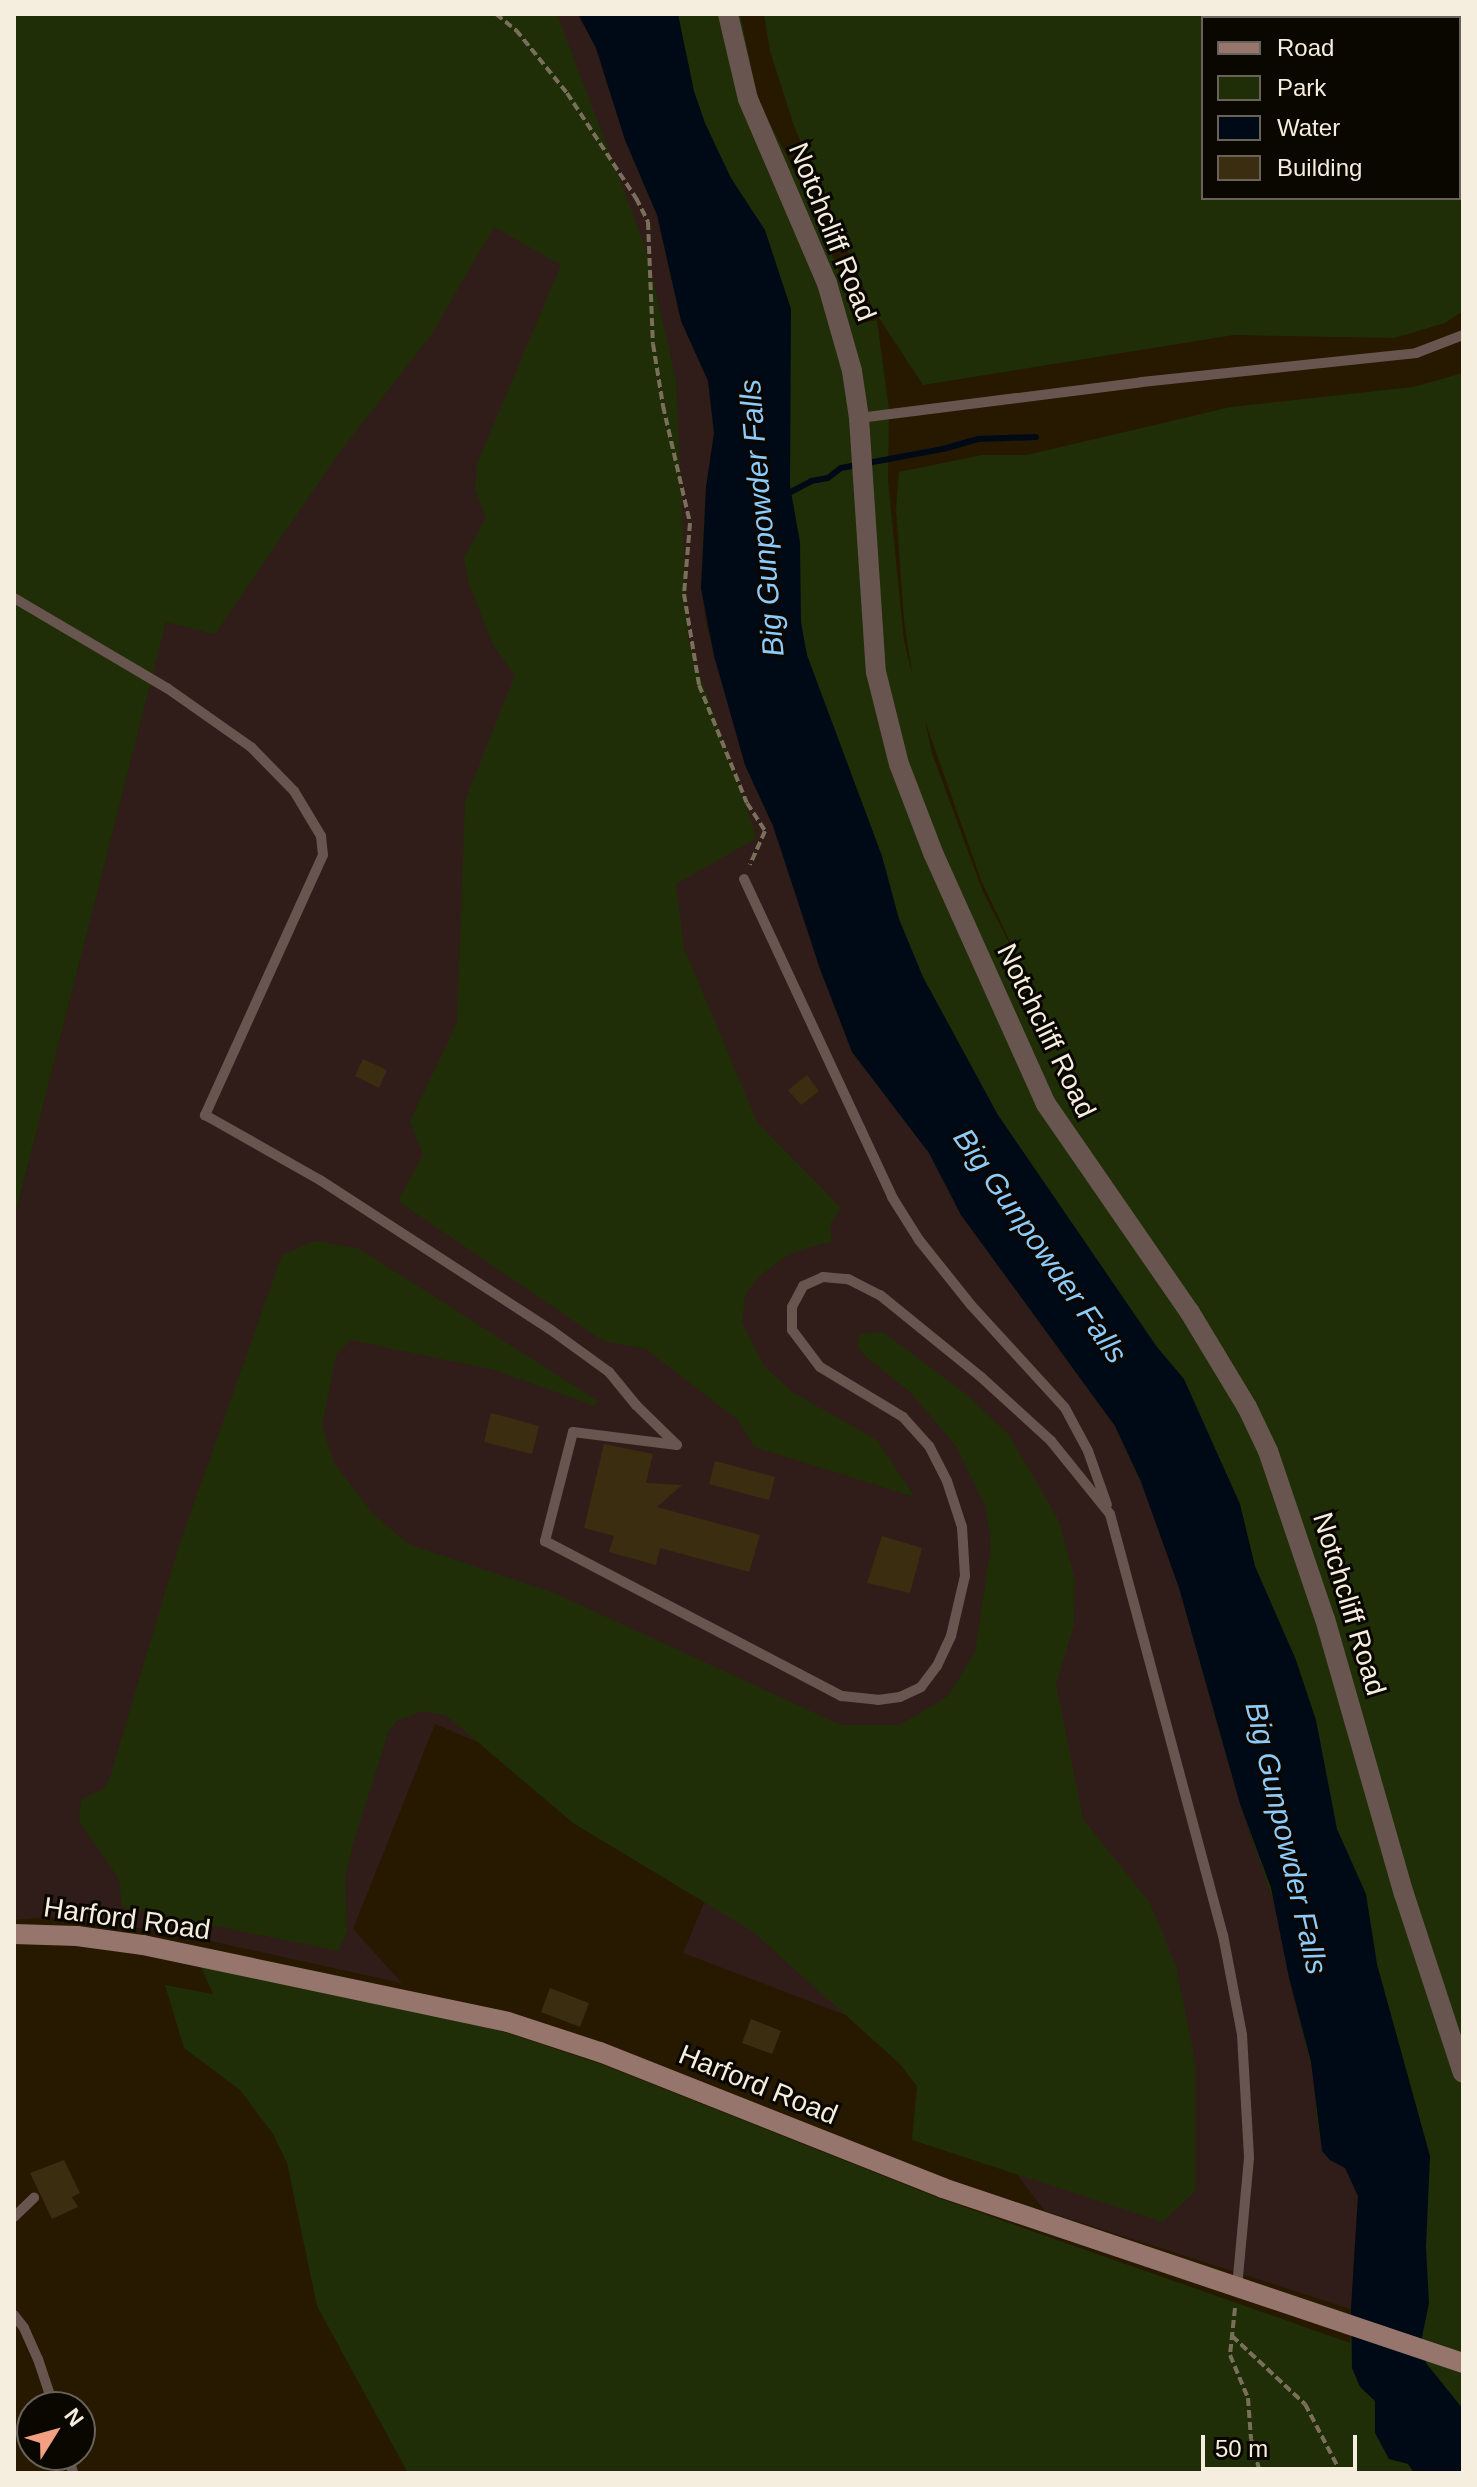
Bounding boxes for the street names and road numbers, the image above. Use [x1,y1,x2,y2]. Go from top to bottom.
street label: Notchcliff Road [781,138,883,326]
street label: Notchcliff Road [989,939,1103,1123]
street label: Notchcliff Road [1305,1509,1393,1699]
street label: Harford Road [41,1891,213,1947]
street label: Harford Road [674,2038,842,2132]

